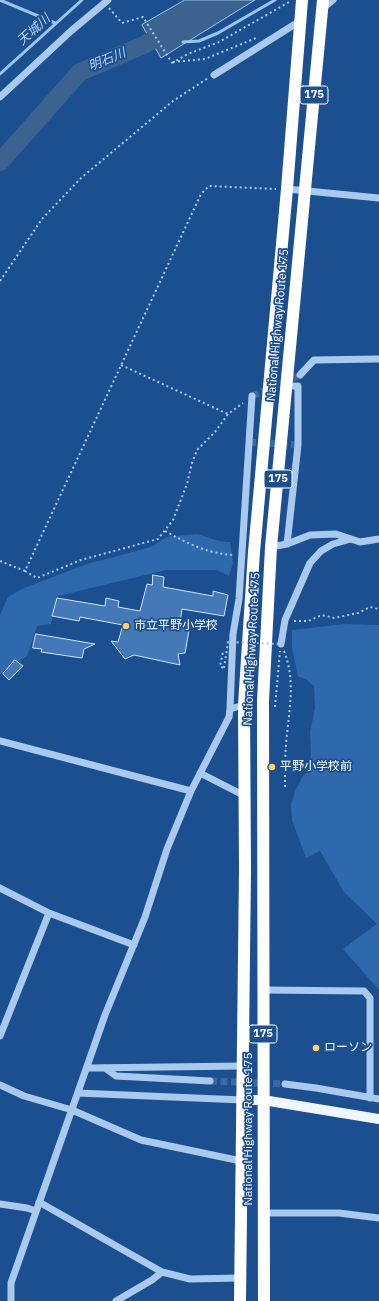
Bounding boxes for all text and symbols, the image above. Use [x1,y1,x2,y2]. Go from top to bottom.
water label: 天城川 [14,11,54,49]
water label: 明石川 [86,45,128,75]
road number: 175 [300,86,328,104]
street label: National Highway Route 175 [264,248,292,402]
road number: 175 [264,470,292,488]
street label: National Highway Route 175 [241,572,263,726]
place label: 市立平野小学校 [134,619,218,633]
marker: 市立平野小学校 [121,621,131,631]
place label: 平野小学校前 [280,760,352,774]
marker: 平野小学校前 [267,762,277,772]
road number: 175 [249,1025,277,1043]
place label: ローソン [324,1041,372,1055]
marker: ローソン [311,1043,321,1053]
street label: National Highway Route 175 [242,1052,256,1206]

